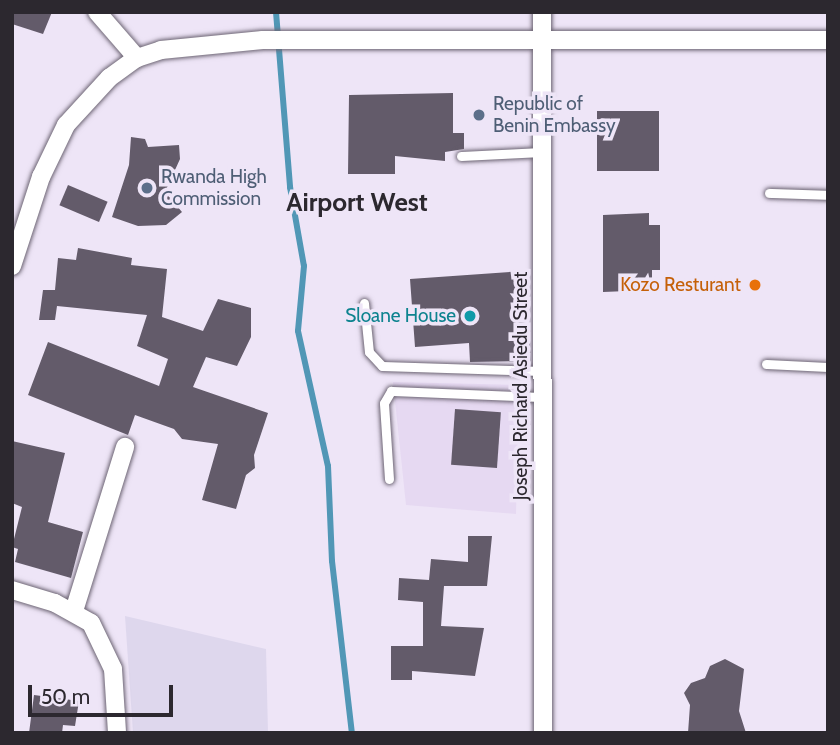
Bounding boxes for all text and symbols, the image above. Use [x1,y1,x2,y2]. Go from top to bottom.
place label: Republic of Benin Embassy [493,93,616,137]
marker: Republic of Benin Embassy [471,107,487,123]
place label: Rwanda High Commission [161,166,267,210]
marker: Rwanda High Commission [139,180,155,196]
district label: Airport West [286,187,428,219]
street label: Joseph Richard Asiedu Street [510,272,532,500]
place label: Kozo Resturant [620,274,741,296]
marker: Kozo Resturant [747,277,763,293]
place label: Sloane House [345,305,456,327]
marker: Sloane House [462,308,478,324]
scale bar [32,672,177,716]
text: 50 m [41,684,90,709]

